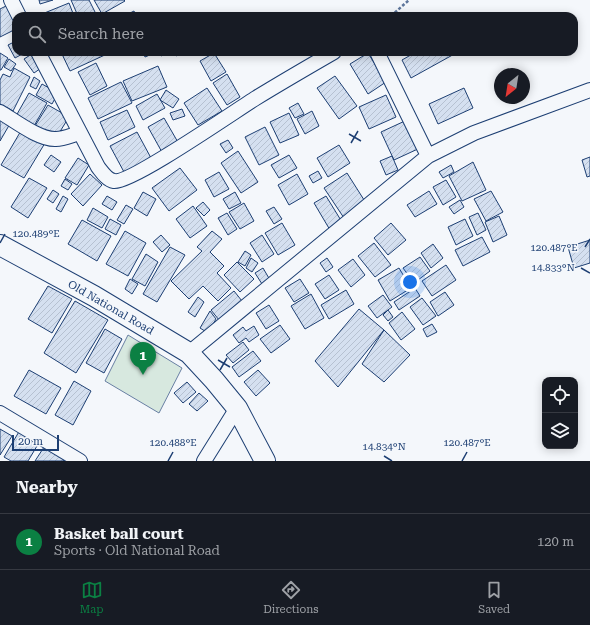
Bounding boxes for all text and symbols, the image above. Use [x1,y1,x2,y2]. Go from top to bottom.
search box [12,12,578,56]
icon: search [26,23,48,45]
text: Search here [58,25,144,43]
north arrow [494,68,530,104]
text: 120.489°E [12,228,60,239]
text: 120.487°E [530,242,578,253]
text: 14.833°N [531,262,575,273]
your location [400,272,420,292]
street label: Old National Road [65,278,156,337]
pin: 1 [130,342,156,375]
map controls [542,377,578,449]
button: locate [542,377,578,413]
button: layers [542,413,578,449]
scale bar [12,433,59,452]
text: 20 m [18,435,43,448]
text: 120.488°E [149,437,197,448]
text: 120.487°E [443,437,491,448]
text: 14.834°N [362,441,406,452]
text: Nearby [16,477,78,497]
text: Basket ball court [54,525,184,543]
text: 1 [25,534,33,549]
text: 120 m [537,534,574,549]
text: Sports · Old National Road [54,543,220,558]
tab: Map [80,579,103,616]
tab: Directions [263,579,318,616]
tab: Saved [478,579,510,616]

